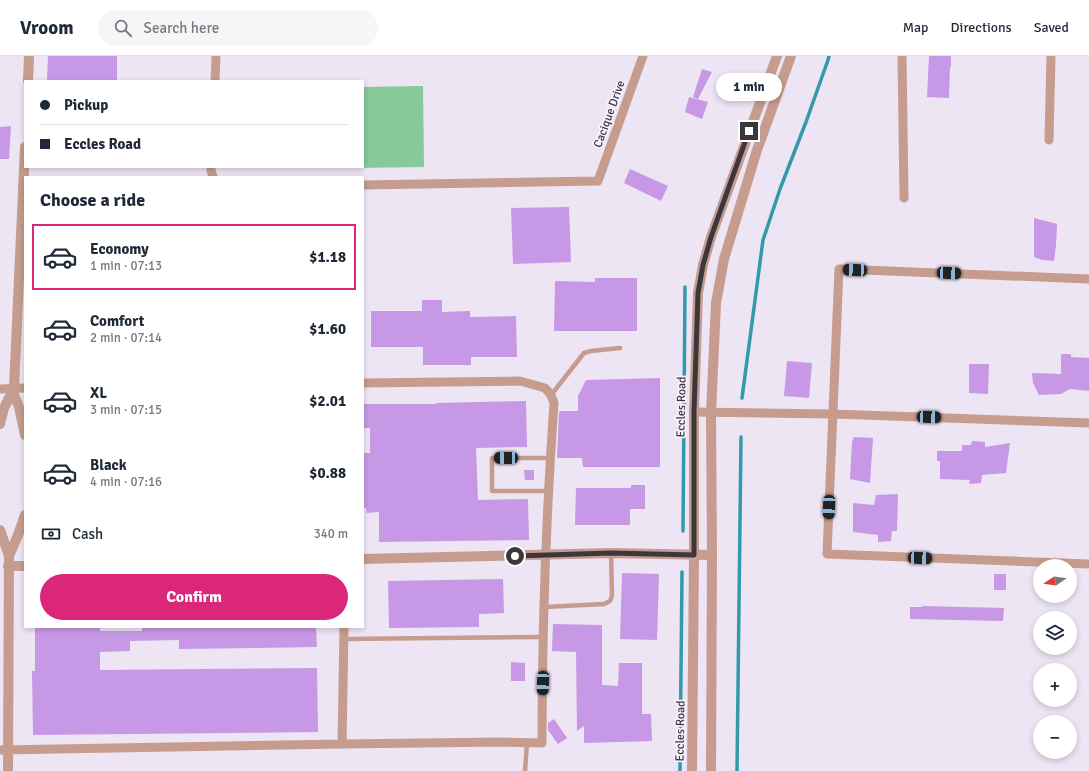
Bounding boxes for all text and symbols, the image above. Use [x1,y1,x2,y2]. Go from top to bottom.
search box [98,10,378,46]
text: Vroom [20,16,74,40]
icon: search [112,17,134,39]
text: Search here [144,19,219,37]
text: Map [903,19,929,36]
text: Directions [951,19,1012,36]
text: Saved [1034,19,1069,36]
callout: 1 min [716,73,782,101]
street label: Cacique Drive [590,78,629,150]
text: 1 min [733,79,765,95]
text: Pickup [64,96,108,114]
route end [740,122,758,140]
text: Eccles Road [64,135,141,153]
text: Choose a ride [40,189,145,211]
icon: car [42,239,78,275]
text: Economy [90,240,149,258]
text: $1.18 [309,248,346,266]
text: 1 min · 07:13 [90,258,162,274]
car [843,264,867,276]
car [937,267,961,279]
icon: car [42,311,78,347]
text: Comfort [90,312,144,330]
text: $1.60 [309,320,346,338]
text: 2 min · 07:14 [90,330,162,346]
street label: Eccles Road [673,376,690,438]
icon: car [42,383,78,419]
text: XL [90,384,107,402]
text: $2.01 [309,392,346,410]
text: 3 min · 07:15 [90,402,162,418]
car [917,411,941,423]
car [494,452,518,464]
icon: car [42,455,78,491]
text: Black [90,456,127,474]
text: $0.88 [309,464,346,482]
text: 4 min · 07:16 [90,474,162,490]
car [823,495,835,519]
icon: cash [40,523,62,545]
text: Cash [72,525,103,543]
text: 340 m [314,526,348,542]
route start [506,547,524,565]
car [908,552,932,564]
north arrow [1033,559,1077,603]
map controls [1033,559,1077,759]
button: Confirm [40,574,348,620]
button: layers [1033,611,1077,655]
button: + [1033,663,1077,707]
car [537,671,549,695]
street label: Eccles Road [672,700,689,762]
button: − [1033,715,1077,759]

